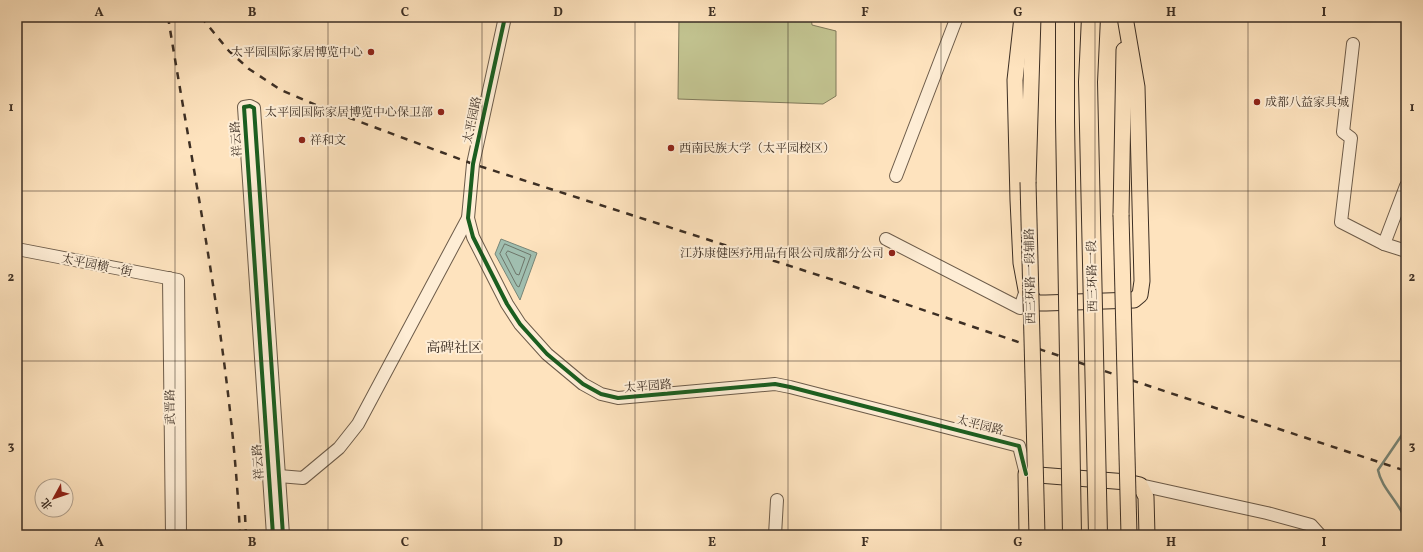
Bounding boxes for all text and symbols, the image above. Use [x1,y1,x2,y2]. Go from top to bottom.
text: A [94,4,104,22]
text: B [248,4,257,22]
text: C [401,4,409,22]
text: D [553,4,563,22]
text: E [708,4,716,22]
text: F [861,4,869,22]
text: G [1013,4,1023,22]
text: H [1166,4,1176,22]
text: I [1322,4,1327,22]
place label: 太平园国际家居博览中心 [231,45,363,61]
marker: 太平园国际家居博览中心 [366,47,376,57]
street label: 太平园路 [460,95,486,145]
place label: 成都八益家具城 [1265,95,1349,111]
marker: 成都八益家具城 [1252,97,1262,107]
text: 1 [8,99,14,117]
text: 1 [1409,99,1415,117]
place label: 太平园国际家居博览中心保卫部 [265,105,433,121]
marker: 太平园国际家居博览中心保卫部 [436,107,446,117]
street label: 祥云路 [228,120,246,157]
place label: 祥和文 [310,133,346,149]
marker: 祥和文 [297,135,307,145]
place label: 西南民族大学（太平园校区） [679,141,835,157]
marker: 西南民族大学（太平园校区） [666,143,676,153]
street label: 西三环路一段辅路 [1022,228,1040,324]
street label: 西三环路一段 [1084,240,1102,312]
place label: 江苏康健医疗用品有限公司成都分公司 [680,246,884,262]
marker: 江苏康健医疗用品有限公司成都分公司 [887,248,897,258]
street label: 太平园横一街 [60,251,135,281]
text: 2 [8,269,15,287]
text: 2 [1409,269,1416,287]
district label: 高碑社区 [426,339,482,358]
street label: 太平园路 [623,377,673,397]
street label: 武晋路 [163,389,179,425]
street label: 太平园路 [955,412,1005,440]
text: 3 [8,438,15,456]
text: 3 [1409,438,1416,456]
street label: 祥云路 [250,443,268,480]
north arrow [34,478,74,518]
text: 北 [38,494,57,512]
text: A [94,534,104,552]
text: B [248,534,257,552]
text: C [401,534,409,552]
text: D [553,534,563,552]
text: E [708,534,716,552]
text: F [861,534,869,552]
text: G [1013,534,1023,552]
text: H [1166,534,1176,552]
text: I [1322,534,1327,552]

